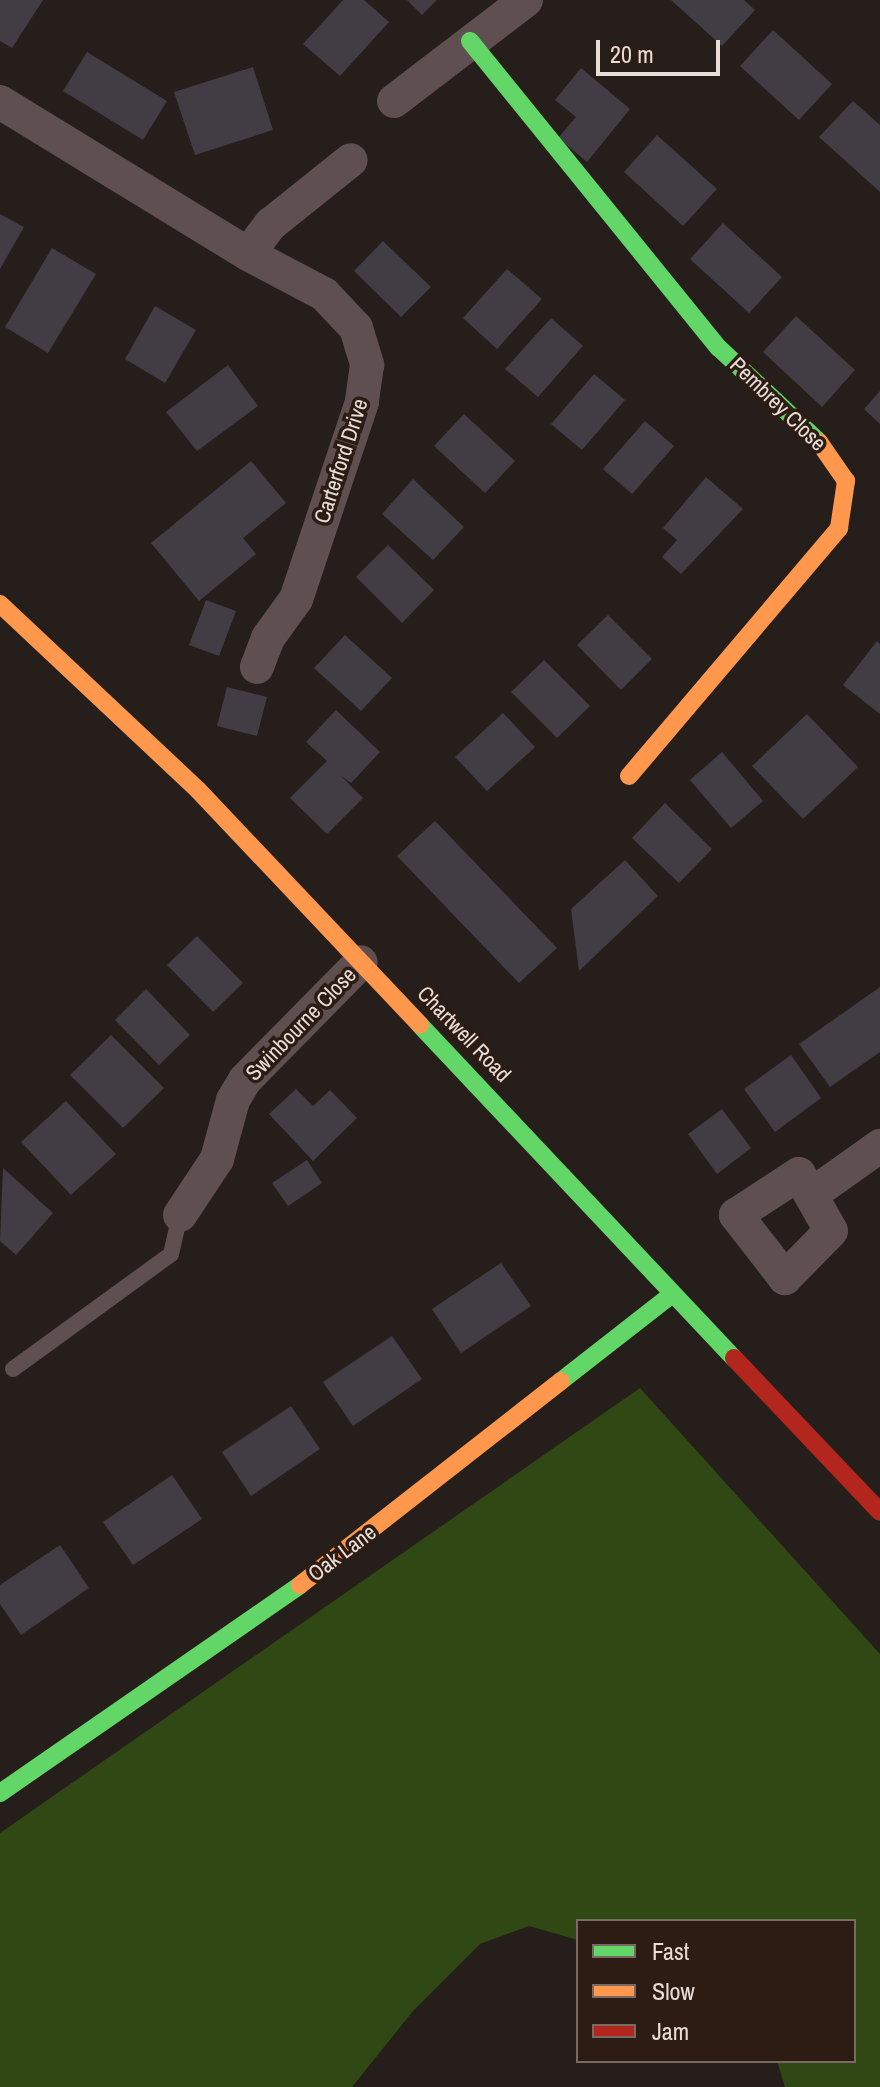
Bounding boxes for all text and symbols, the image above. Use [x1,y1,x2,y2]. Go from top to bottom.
scale bar [600,24,724,74]
text: 20 m [610,38,654,70]
street label: Pembrey Close [724,352,832,456]
street label: Carterford Drive [308,395,374,527]
street label: Swinbourne Close [240,962,362,1086]
street label: Chartwell Road [412,980,516,1088]
street label: Oak Lane [303,1519,381,1587]
legend [576,1919,856,2063]
text: Fast [652,1935,689,1967]
text: Slow [652,1975,695,2007]
text: Jam [652,2015,689,2047]

